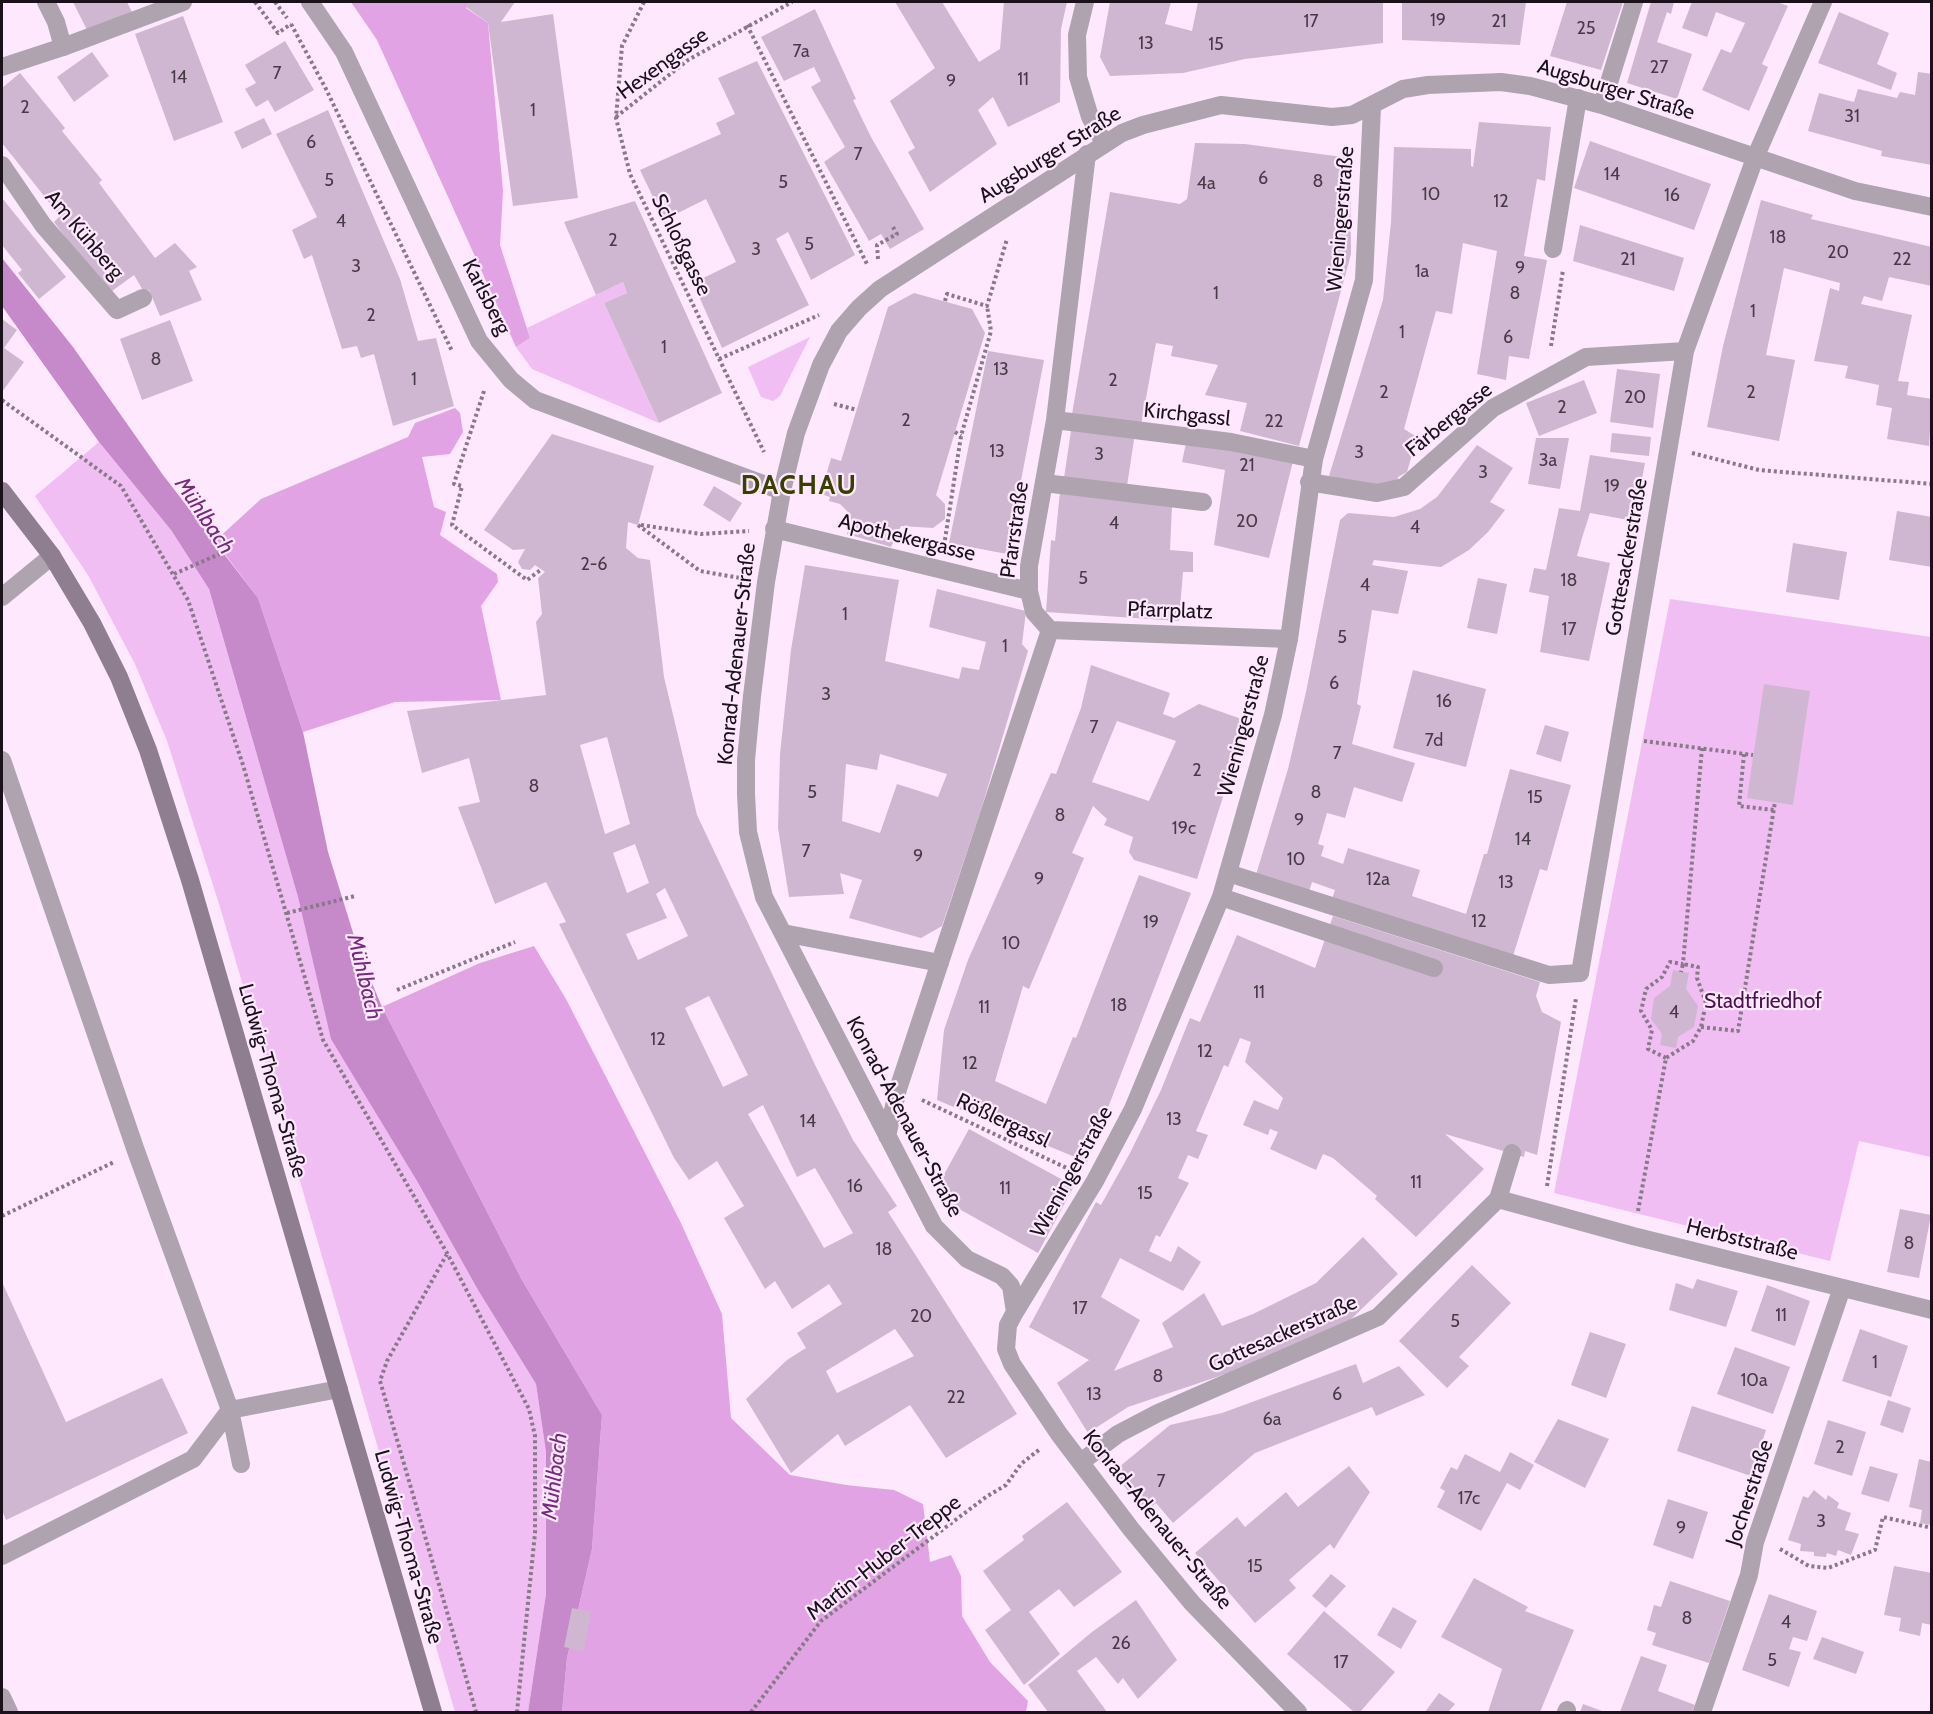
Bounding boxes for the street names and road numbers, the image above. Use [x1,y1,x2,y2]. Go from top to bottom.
street label: Hexengasse [613,23,713,105]
street label: Augsburger Straße [1534,54,1698,126]
street label: Augsburger Straße [974,101,1126,209]
street label: Wieningerstraße [1322,145,1360,293]
street label: Am Kühberg [39,185,129,285]
street label: Schloßgasse [646,190,716,300]
street label: Karlsberg [456,255,516,339]
street label: Färbergasse [1401,377,1497,463]
street label: Kirchgassl [1142,398,1232,432]
street label: Gottesackerstraße [1601,476,1653,638]
street label: Pfarrstraße [996,480,1034,580]
street label: Apothekergasse [836,509,978,567]
street label: Konrad-Adenauer-Straße [713,542,761,766]
street label: Pfarrplatz [1127,597,1213,625]
street label: Wieningerstraße [1213,652,1275,800]
street label: Ludwig-Thoma-Straße [232,981,312,1181]
street label: Konrad-Adenauer-Straße [840,1012,968,1222]
street label: Rößlergassl [952,1088,1054,1154]
street label: Wieningerstraße [1026,1102,1118,1242]
street label: Herbststraße [1683,1214,1801,1266]
street label: Gottesackerstraße [1205,1290,1361,1378]
street label: Konrad-Adenauer-Straße [1077,1425,1237,1615]
street label: Jocherstraße [1721,1437,1779,1549]
street label: Ludwig-Thoma-Straße [368,1447,448,1647]
street label: Martin-Huber-Treppe [802,1490,966,1626]

